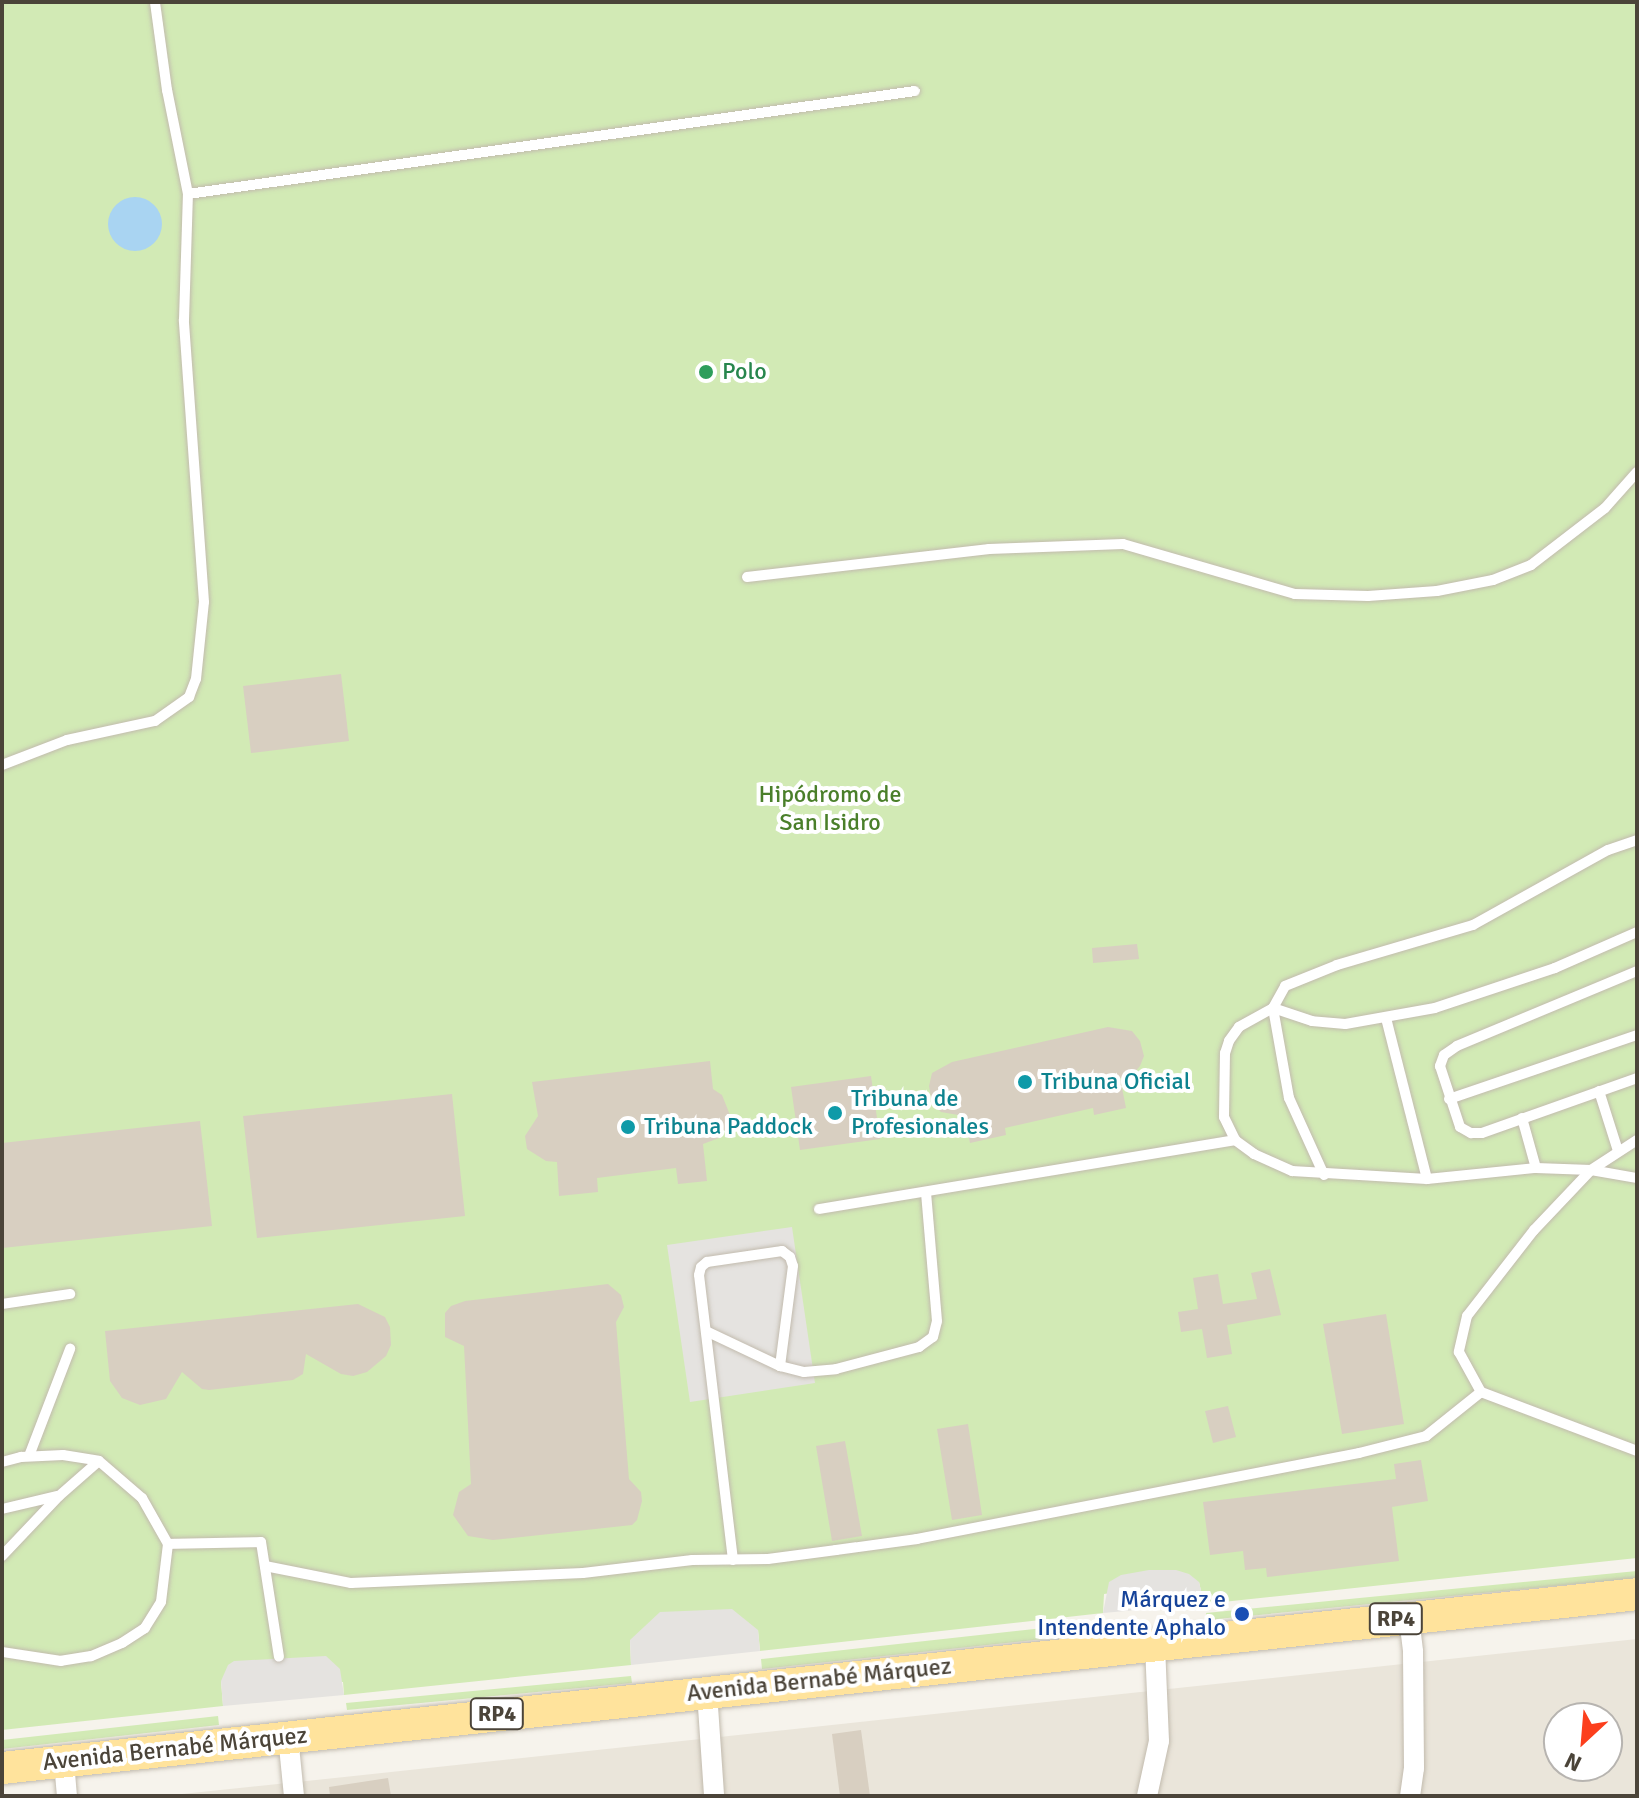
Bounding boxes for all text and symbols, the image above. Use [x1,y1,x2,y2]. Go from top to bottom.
place label: Polo [722,358,767,386]
marker: Polo [697,363,715,381]
park label: Hipódromo de San Isidro [758,781,902,837]
place label: Tribuna Oficial [1041,1068,1191,1096]
marker: Tribuna Oficial [1016,1073,1034,1091]
place label: Tribuna de Profesionales [851,1085,989,1141]
marker: Tribuna de Profesionales [826,1104,844,1122]
place label: Tribuna Paddock [644,1113,813,1141]
marker: Tribuna Paddock [619,1118,637,1136]
place label: Márquez e Intendente Aphalo [1037,1586,1226,1642]
road number: RP4 [1368,1601,1424,1637]
marker: Márquez e Intendente Aphalo [1233,1605,1251,1623]
street label: Avenida Bernabé Márquez [685,1652,953,1708]
road number: RP4 [469,1696,525,1732]
north arrow [1543,1702,1623,1782]
street label: Avenida Bernabé Márquez [41,1721,309,1777]
text: N [1560,1747,1586,1778]

